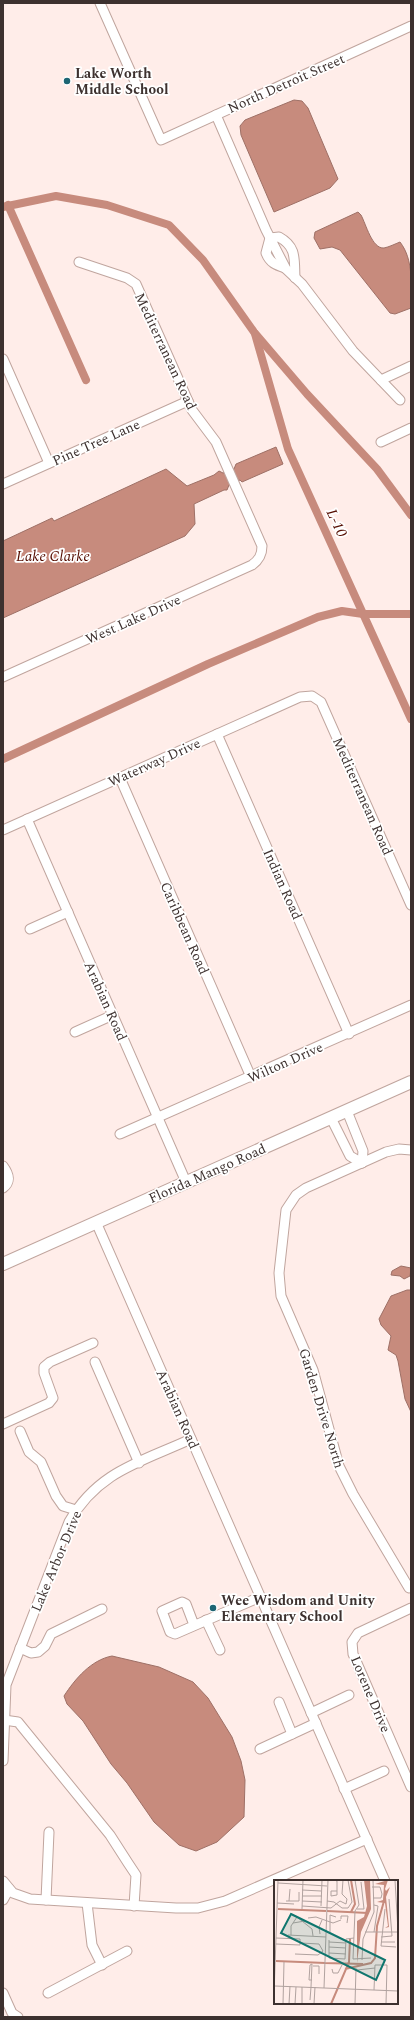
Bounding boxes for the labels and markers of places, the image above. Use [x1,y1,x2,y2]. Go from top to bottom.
place label: Lake Worth Middle School [75,63,169,100]
marker: Lake Worth Middle School [62,76,72,86]
place label: Wee Wisdom and Unity Elementary School [221,1590,376,1627]
marker: Wee Wisdom and Unity Elementary School [208,1603,218,1613]

